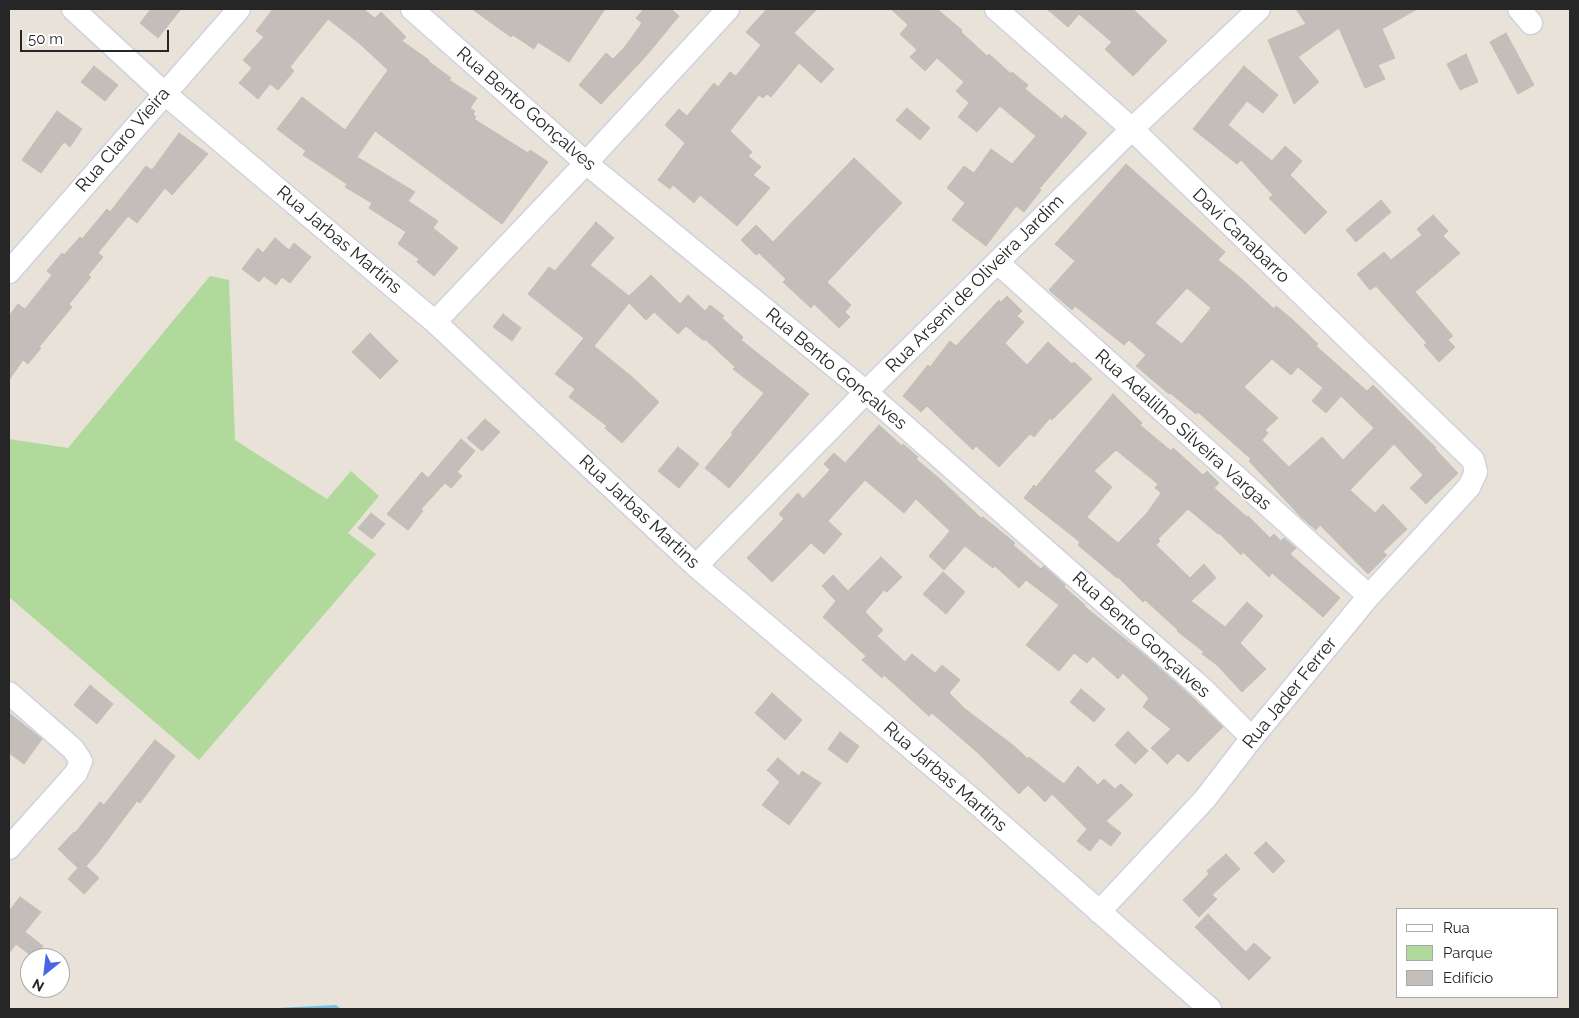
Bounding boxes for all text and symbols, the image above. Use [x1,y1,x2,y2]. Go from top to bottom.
scale bar [22,20,171,52]
text: 50 m [28,30,63,48]
street label: Rua Bento Gonçalves [452,43,600,175]
street label: Rua Claro Vieira [72,83,174,197]
street label: Rua Jarbas Martins [272,181,406,299]
street label: Davi Canabarro [1188,184,1294,288]
street label: Rua Arseni de Oliveira Jardim [882,191,1068,377]
street label: Rua Bento Gonçalves [761,304,911,434]
street label: Rua Adalilho Silveira Vargas [1090,345,1276,515]
street label: Rua Jarbas Martins [574,451,704,573]
street label: Rua Bento Gonçalves [1068,568,1214,702]
street label: Rua Jader Ferrer [1238,633,1342,753]
street label: Rua Jarbas Martins [879,718,1011,836]
legend [1396,908,1559,998]
text: Rua [1443,919,1470,937]
text: Parque [1443,944,1492,962]
north arrow [20,948,70,998]
text: Edifício [1443,969,1493,987]
text: N [30,976,47,995]

